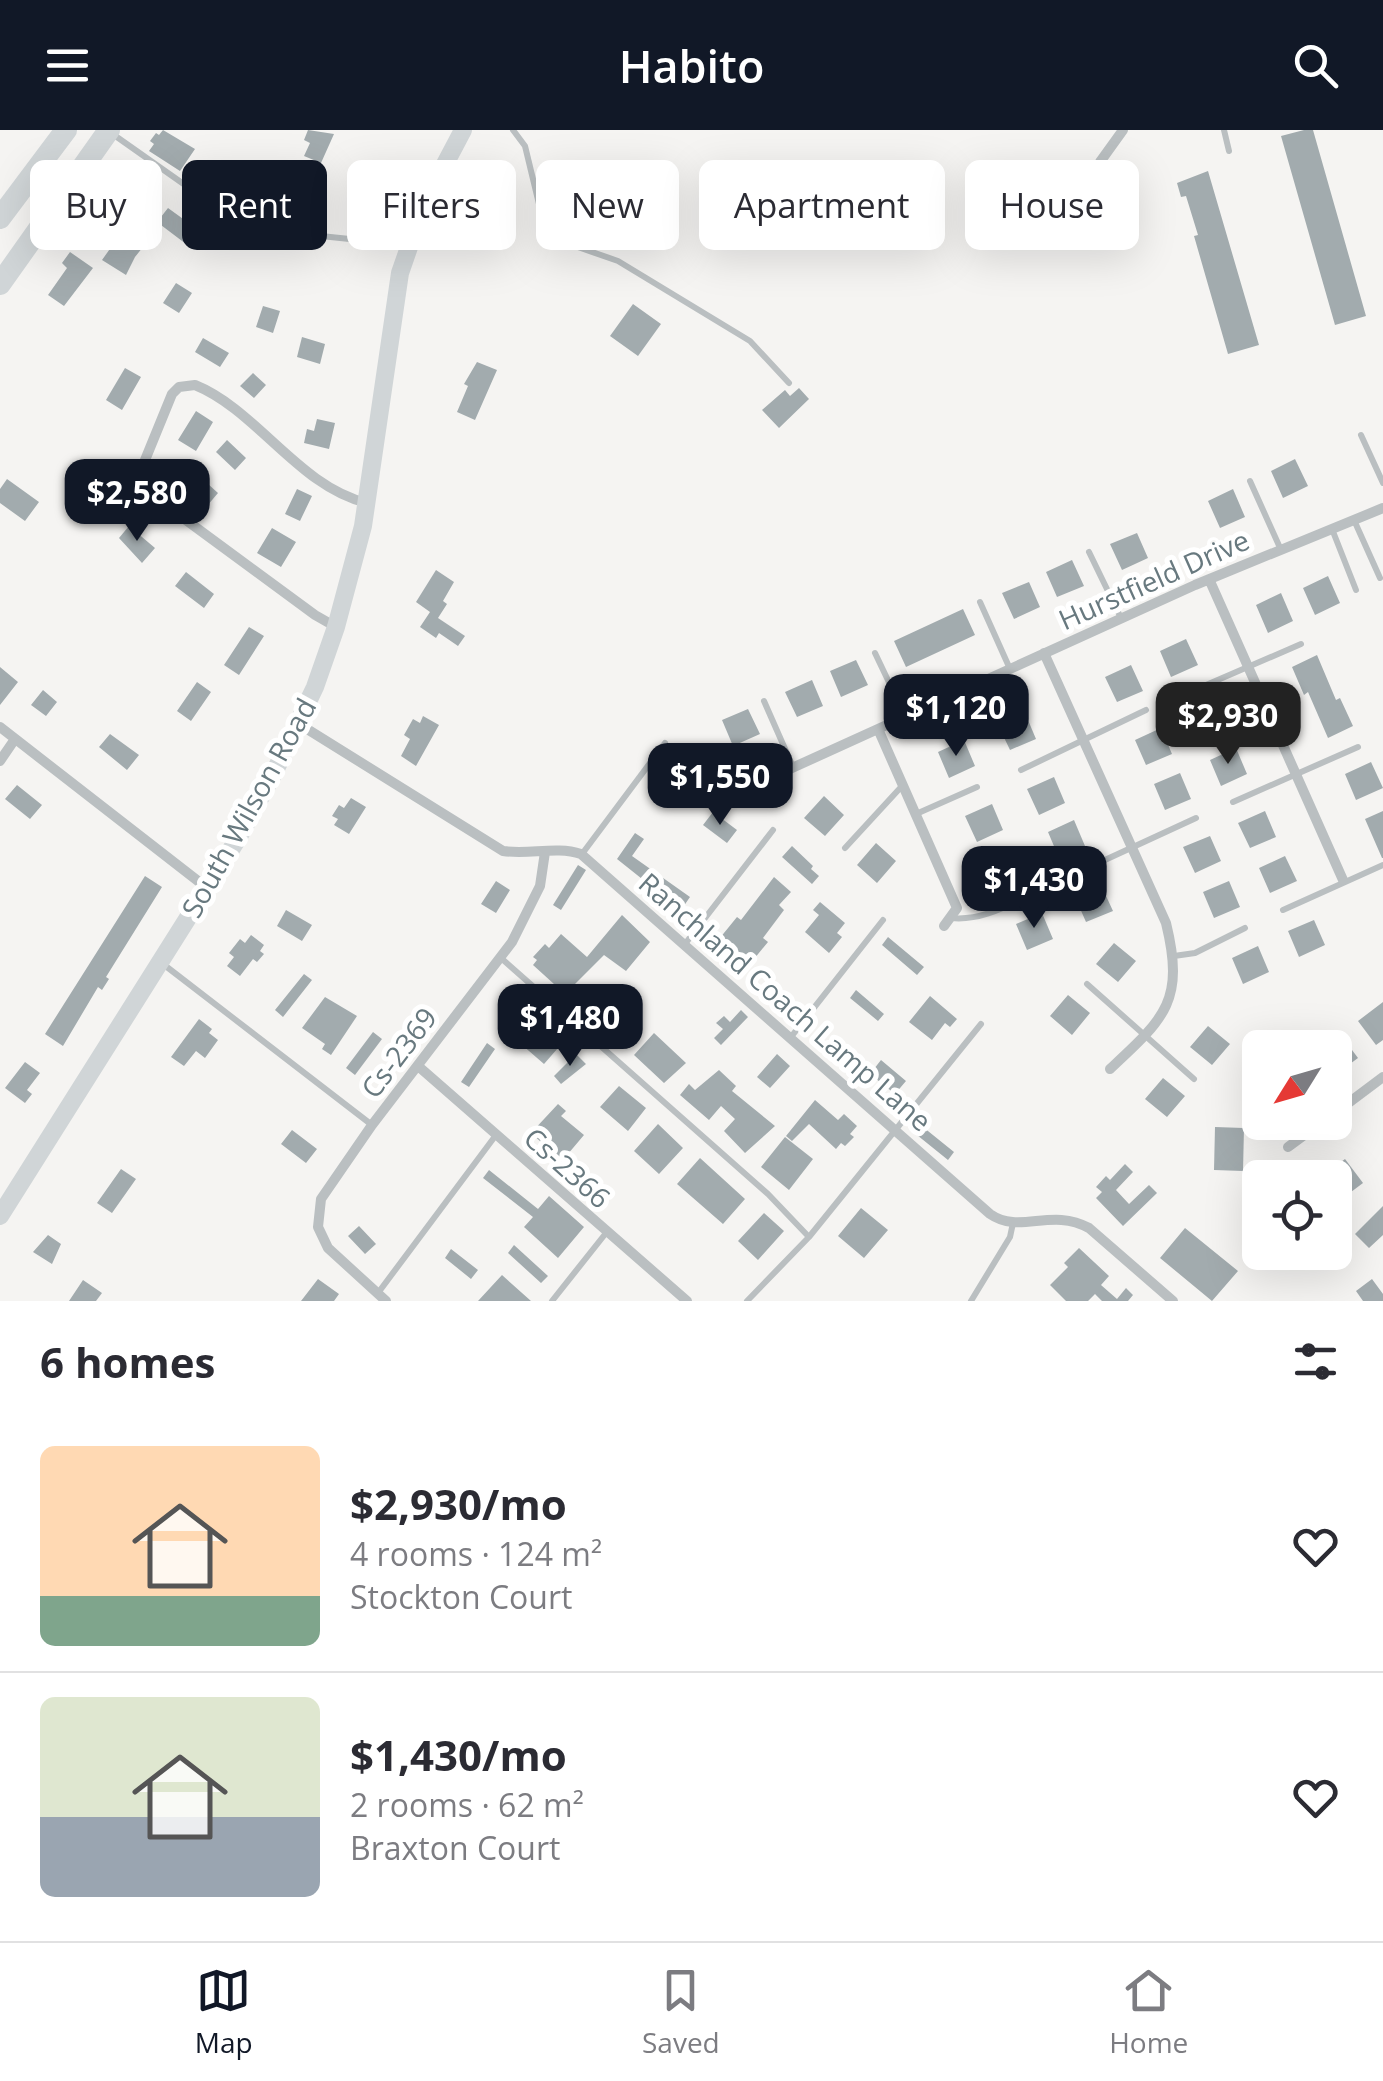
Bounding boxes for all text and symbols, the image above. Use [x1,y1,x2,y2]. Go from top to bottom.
text: Habito [619,35,764,96]
icon: menu [40,38,95,93]
icon: search [1288,38,1343,93]
chip: Buy [30,160,162,250]
chip: Rent [182,160,327,250]
chip: Filters [347,160,516,250]
chip: New [536,160,679,250]
chip: Apartment [699,160,945,250]
chip: House [965,160,1139,250]
pin: $2,580 [56,459,218,544]
text: $2,580 [87,470,187,513]
street label: Hurstfield Drive [1052,520,1255,638]
pin: $1,120 [875,674,1037,759]
pin: $2,930 [1147,682,1309,767]
text: $1,120 [906,685,1006,728]
street label: South Wilson Road [172,691,324,924]
text: $2,930 [1178,693,1278,736]
pin: $1,550 [639,743,801,828]
text: $1,550 [670,754,770,797]
pin: $1,430 [953,846,1115,931]
text: $1,430 [984,857,1084,900]
street label: Ranchland Coach Lamp Lane [631,863,940,1139]
pin: $1,480 [489,984,651,1069]
text: $1,480 [520,995,620,1038]
street label: Cs-2369 [352,999,445,1105]
north arrow [1242,1030,1352,1140]
map controls [1242,1030,1352,1270]
street label: Cs-2366 [516,1118,619,1216]
button: locate [1242,1160,1352,1270]
text: 6 homes [40,1333,215,1390]
icon: filters [1288,1334,1343,1389]
text: $2,930/mo [350,1475,567,1532]
icon: home [120,1486,240,1606]
icon: heart [1288,1519,1343,1574]
text: 4 rooms · 124 m² [350,1532,602,1575]
text: Stockton Court [350,1575,572,1618]
text: $1,430/mo [350,1726,567,1783]
icon: home [120,1737,240,1857]
icon: heart [1288,1770,1343,1825]
text: 2 rooms · 62 m² [350,1783,584,1826]
text: Braxton Court [350,1826,560,1869]
tab: Map [195,1963,253,2061]
tab: Saved [642,1963,720,2061]
tab: Home [1109,1963,1188,2061]

